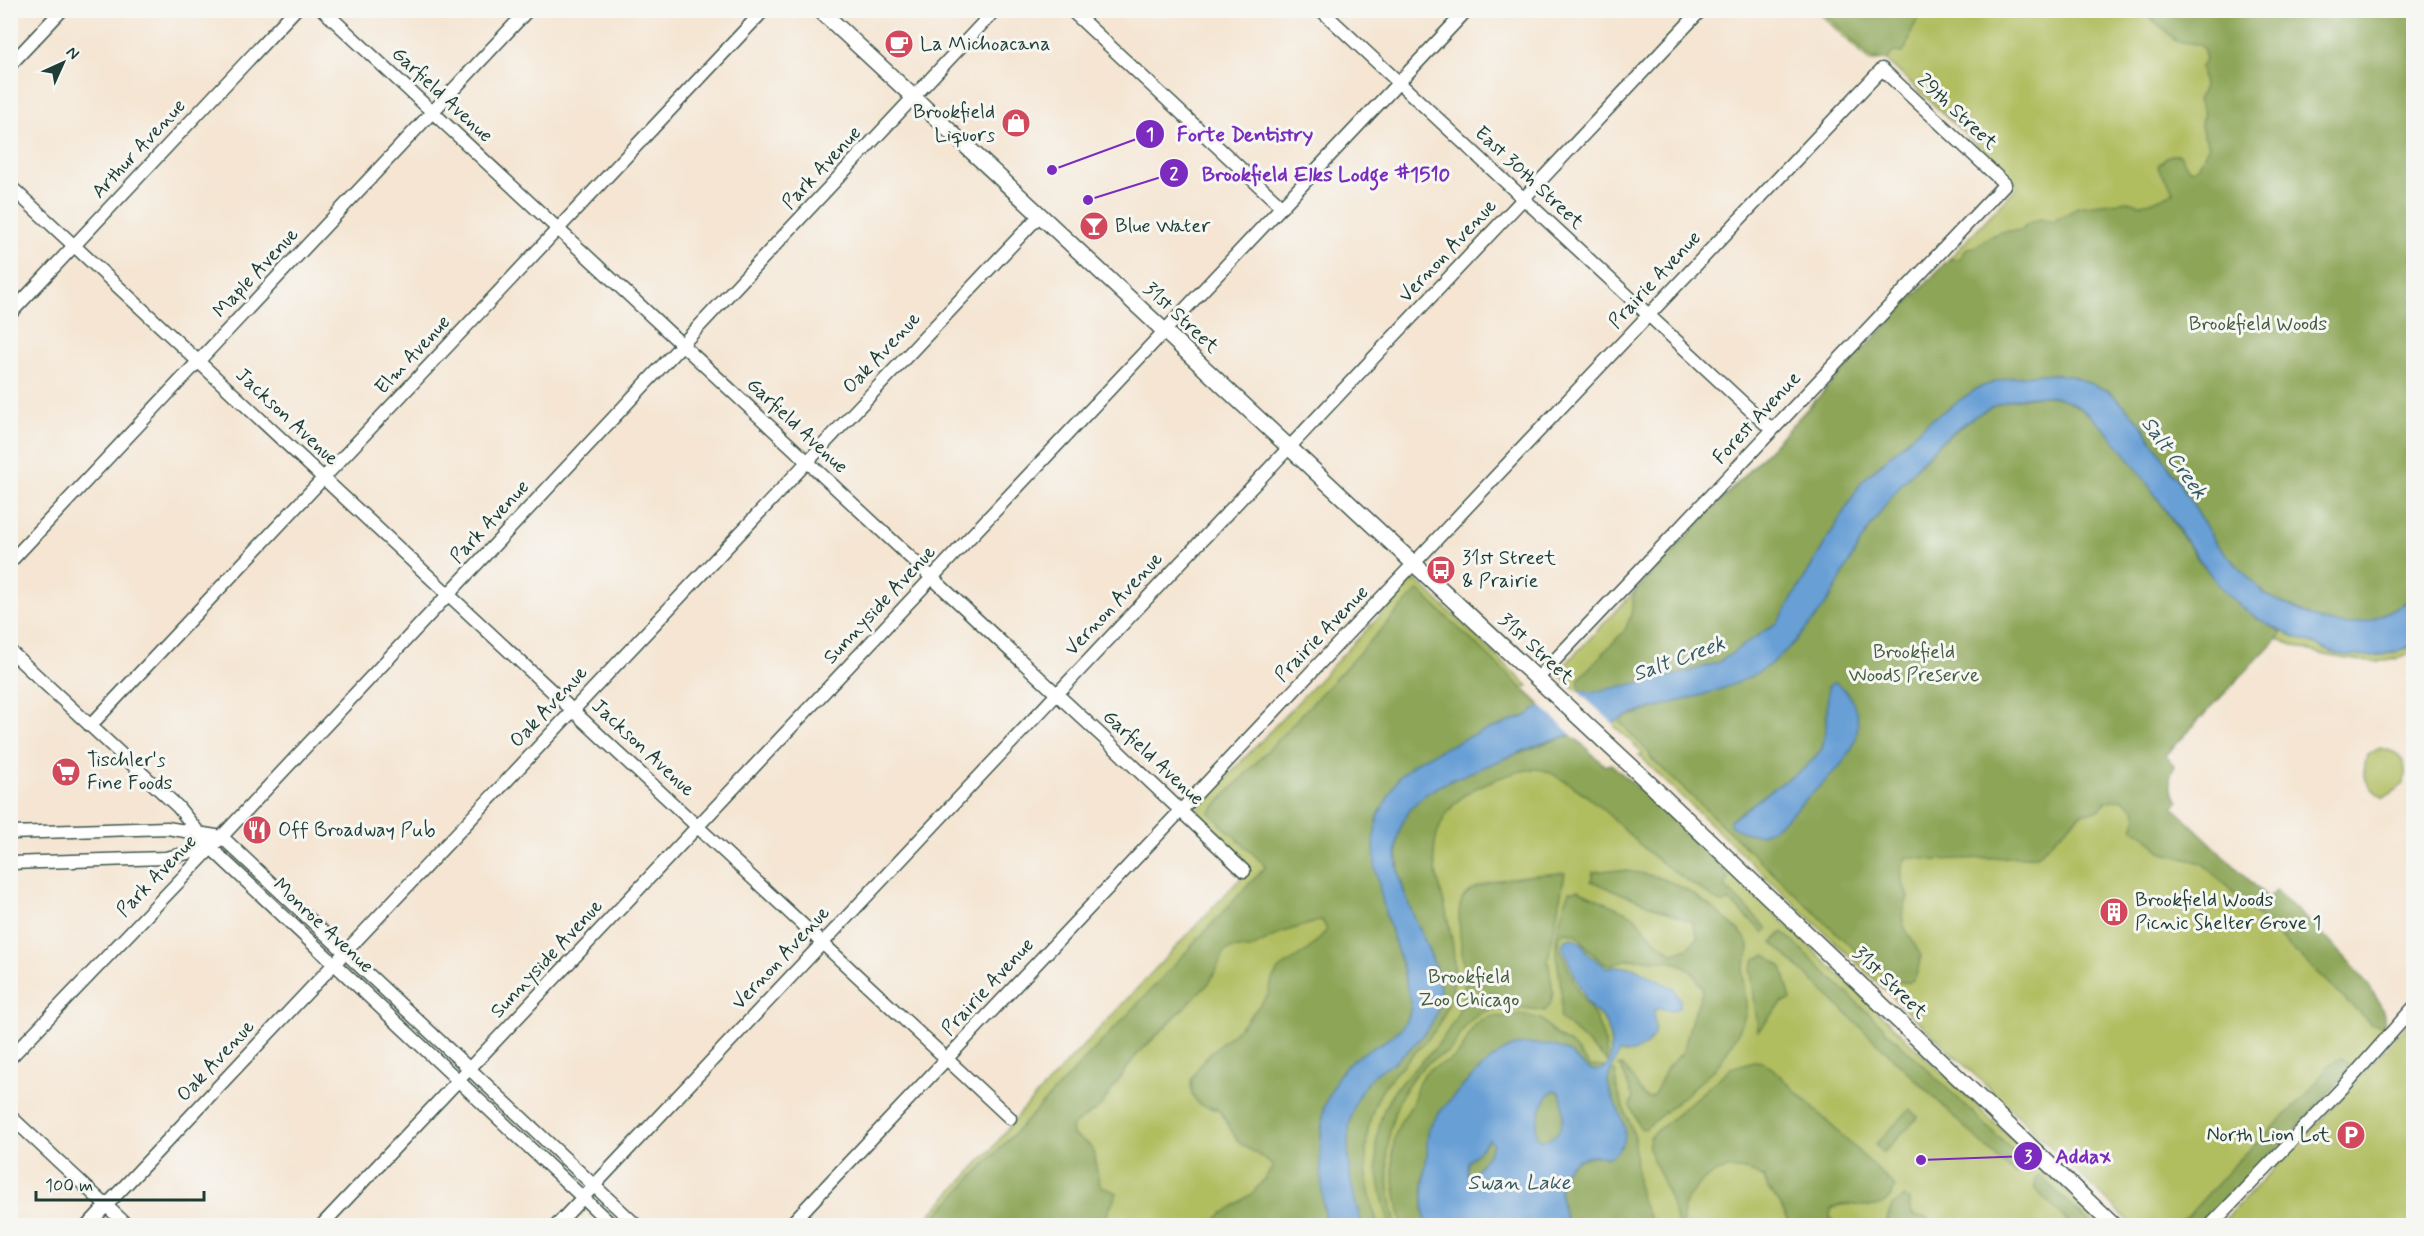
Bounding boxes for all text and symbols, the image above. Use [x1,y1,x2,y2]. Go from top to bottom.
cafe icon: La Michoacana [883,28,915,60]
place label: La Michoacana [920,31,1051,58]
north arrow [33,33,93,93]
street label: Garfield Avenue [385,41,499,149]
text: N [61,42,84,65]
street label: 29th Street [1911,68,2003,157]
street label: Arthur Avenue [86,93,192,205]
place label: Brookfield Liquors [913,99,995,149]
shop icon: Brookfield Liquors [1000,107,1032,139]
callout: Forte Dentistry [1135,114,1326,153]
street label: Park Avenue [776,120,868,216]
street label: East 30th Street [1468,120,1590,236]
text: Forte Dentistry [1177,121,1314,149]
text: 1 [1146,123,1154,147]
callout: Brookfield Elks Lodge #1510 [1159,154,1463,193]
text: Brookfield Elks Lodge #1510 [1202,161,1450,191]
text: 2 [1170,162,1179,186]
street label: Vernon Avenue [1393,193,1503,309]
bar icon: Blue Water [1078,210,1110,242]
place label: Blue Water [1115,213,1211,240]
street label: Maple Avenue [207,222,305,324]
street label: Prairie Avenue [1602,225,1708,335]
street label: 31st Street [1137,276,1225,360]
street label: Oak Avenue [837,306,927,400]
street label: Elm Avenue [369,309,457,401]
park label: Brookfield Woods [2189,311,2327,338]
street label: Jackson Avenue [229,362,345,472]
street label: Forest Avenue [1707,365,1807,470]
street label: Garfield Avenue [740,372,854,480]
water label: Salt Creek [2135,411,2213,505]
street label: Park Avenue [444,474,536,570]
street label: Sunnyside Avenue [818,539,942,671]
place label: 31st Street & Prairie [1462,545,1556,595]
street label: Vernon Avenue [1059,546,1169,662]
bus stop icon: 31st Street & Prairie [1425,554,1457,586]
street label: Prairie Avenue [1269,580,1375,688]
street label: 31st Street [1492,607,1580,691]
water label: Salt Creek [1629,629,1729,689]
park label: Brookfield Woods Preserve [1849,639,1979,689]
street label: Oak Avenue [504,660,594,754]
street label: Jackson Avenue [585,693,701,803]
street label: Garfield Avenue [1096,704,1210,812]
place label: Tischler's Fine Foods [87,747,173,797]
supermarket icon: Tischler's Fine Foods [50,756,82,788]
restaurant icon: Off Broadway Pub [241,814,273,846]
place label: Off Broadway Pub [278,817,436,844]
street label: Park Avenue [111,829,203,923]
street label: Monroe Avenue [267,872,379,980]
place label: Brookfield Woods Picnic Shelter Grove 1 [2135,887,2321,937]
street label: Sunnyside Avenue [485,893,609,1025]
building icon: Brookfield Woods Picnic Shelter Grove 1 [2098,896,2130,928]
street label: Vernon Avenue [726,900,836,1016]
street label: Prairie Avenue [935,932,1041,1042]
street label: 31st Street [1847,941,1933,1026]
park label: Brookfield Zoo Chicago [1419,964,1519,1014]
street label: Oak Avenue [171,1014,261,1108]
parking icon: North Lion Lot [2335,1119,2367,1151]
place label: North Lion Lot [2207,1122,2330,1149]
callout: Addax [2013,1136,2123,1175]
text: Addax [2055,1143,2111,1171]
text: 3 [2024,1145,2033,1169]
scale bar [36,1164,204,1202]
water label: Swan Lake [1467,1169,1572,1197]
text: 100 m [45,1174,93,1198]

